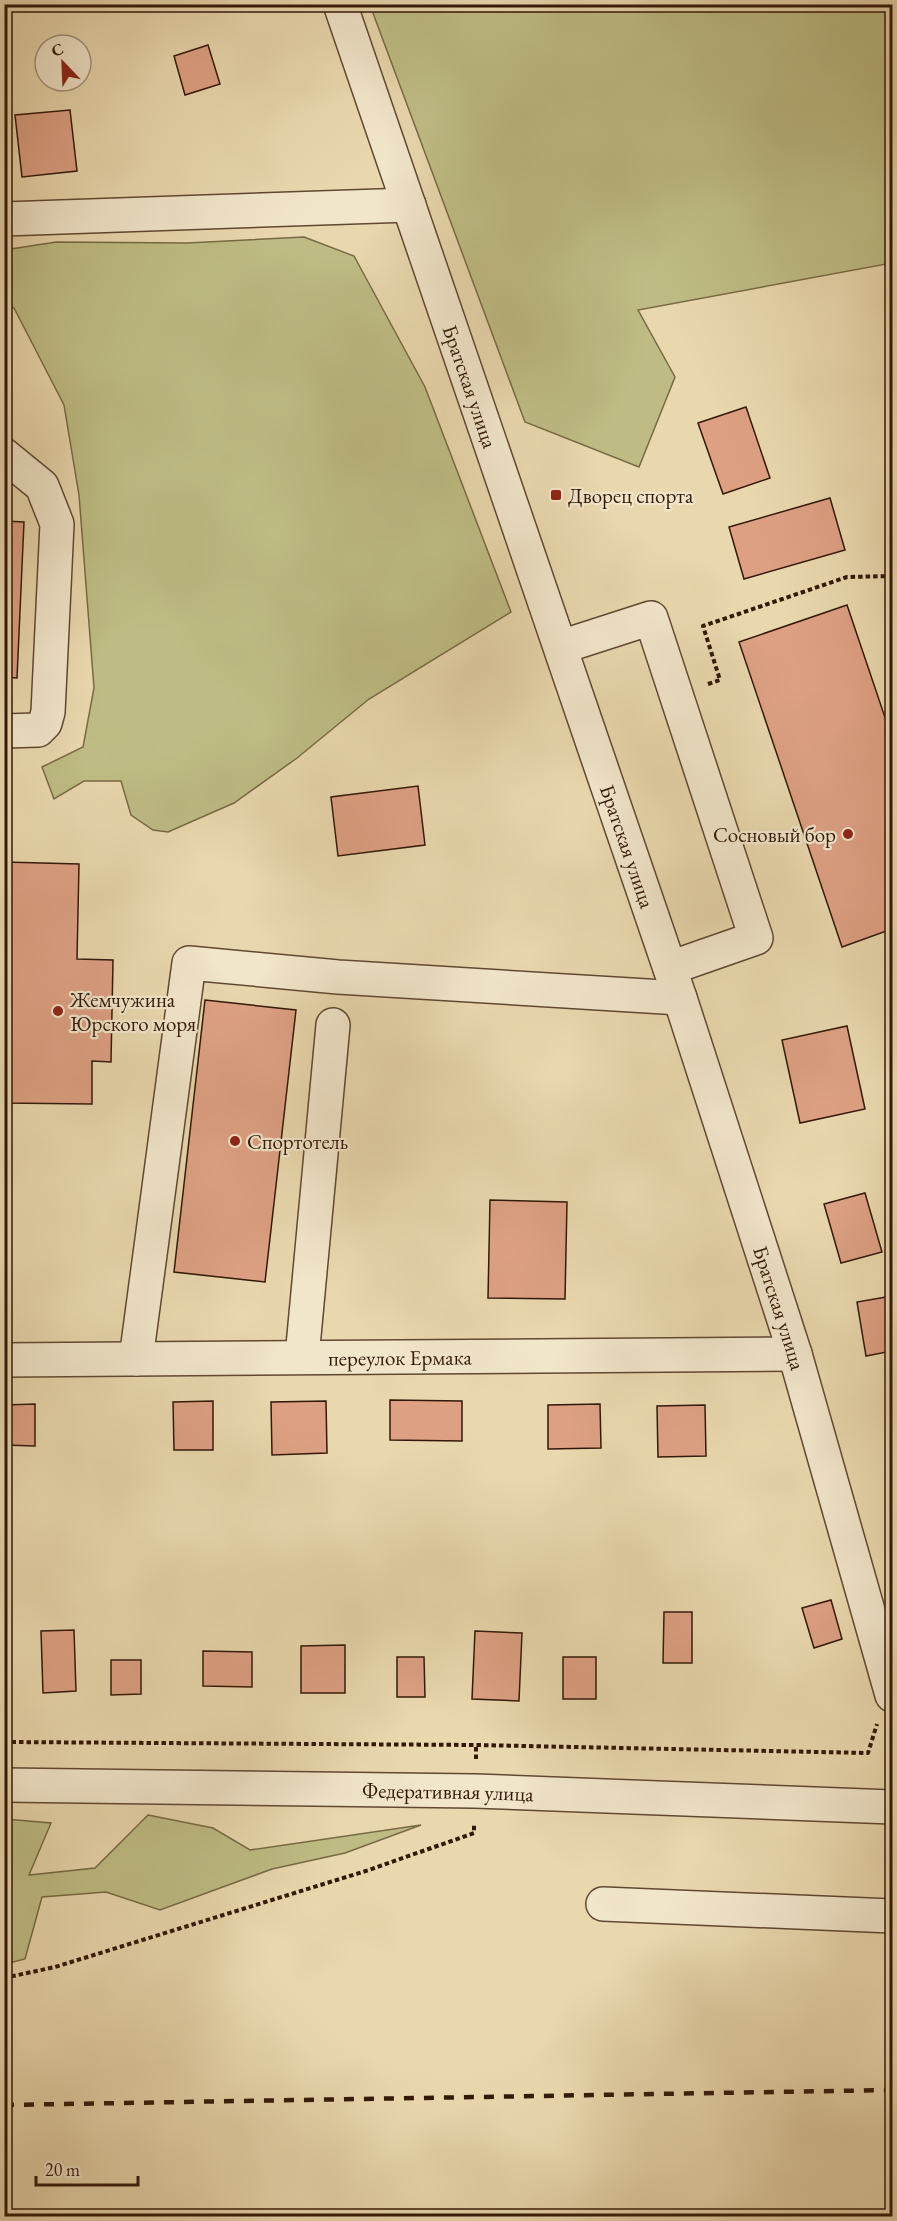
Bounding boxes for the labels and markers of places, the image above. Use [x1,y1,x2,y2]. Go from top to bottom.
place label: Дворец спорта [568,482,694,509]
marker: Дворец спорта [549,488,563,502]
place label: Сосновый бор [713,821,836,848]
marker: Сосновый бор [841,827,855,841]
place label: Жемчужина Юрского моря [69,986,196,1037]
marker: Жемчужина Юрского моря [51,1004,65,1018]
place label: Спортотель [247,1128,348,1155]
marker: Спортотель [228,1134,242,1148]

